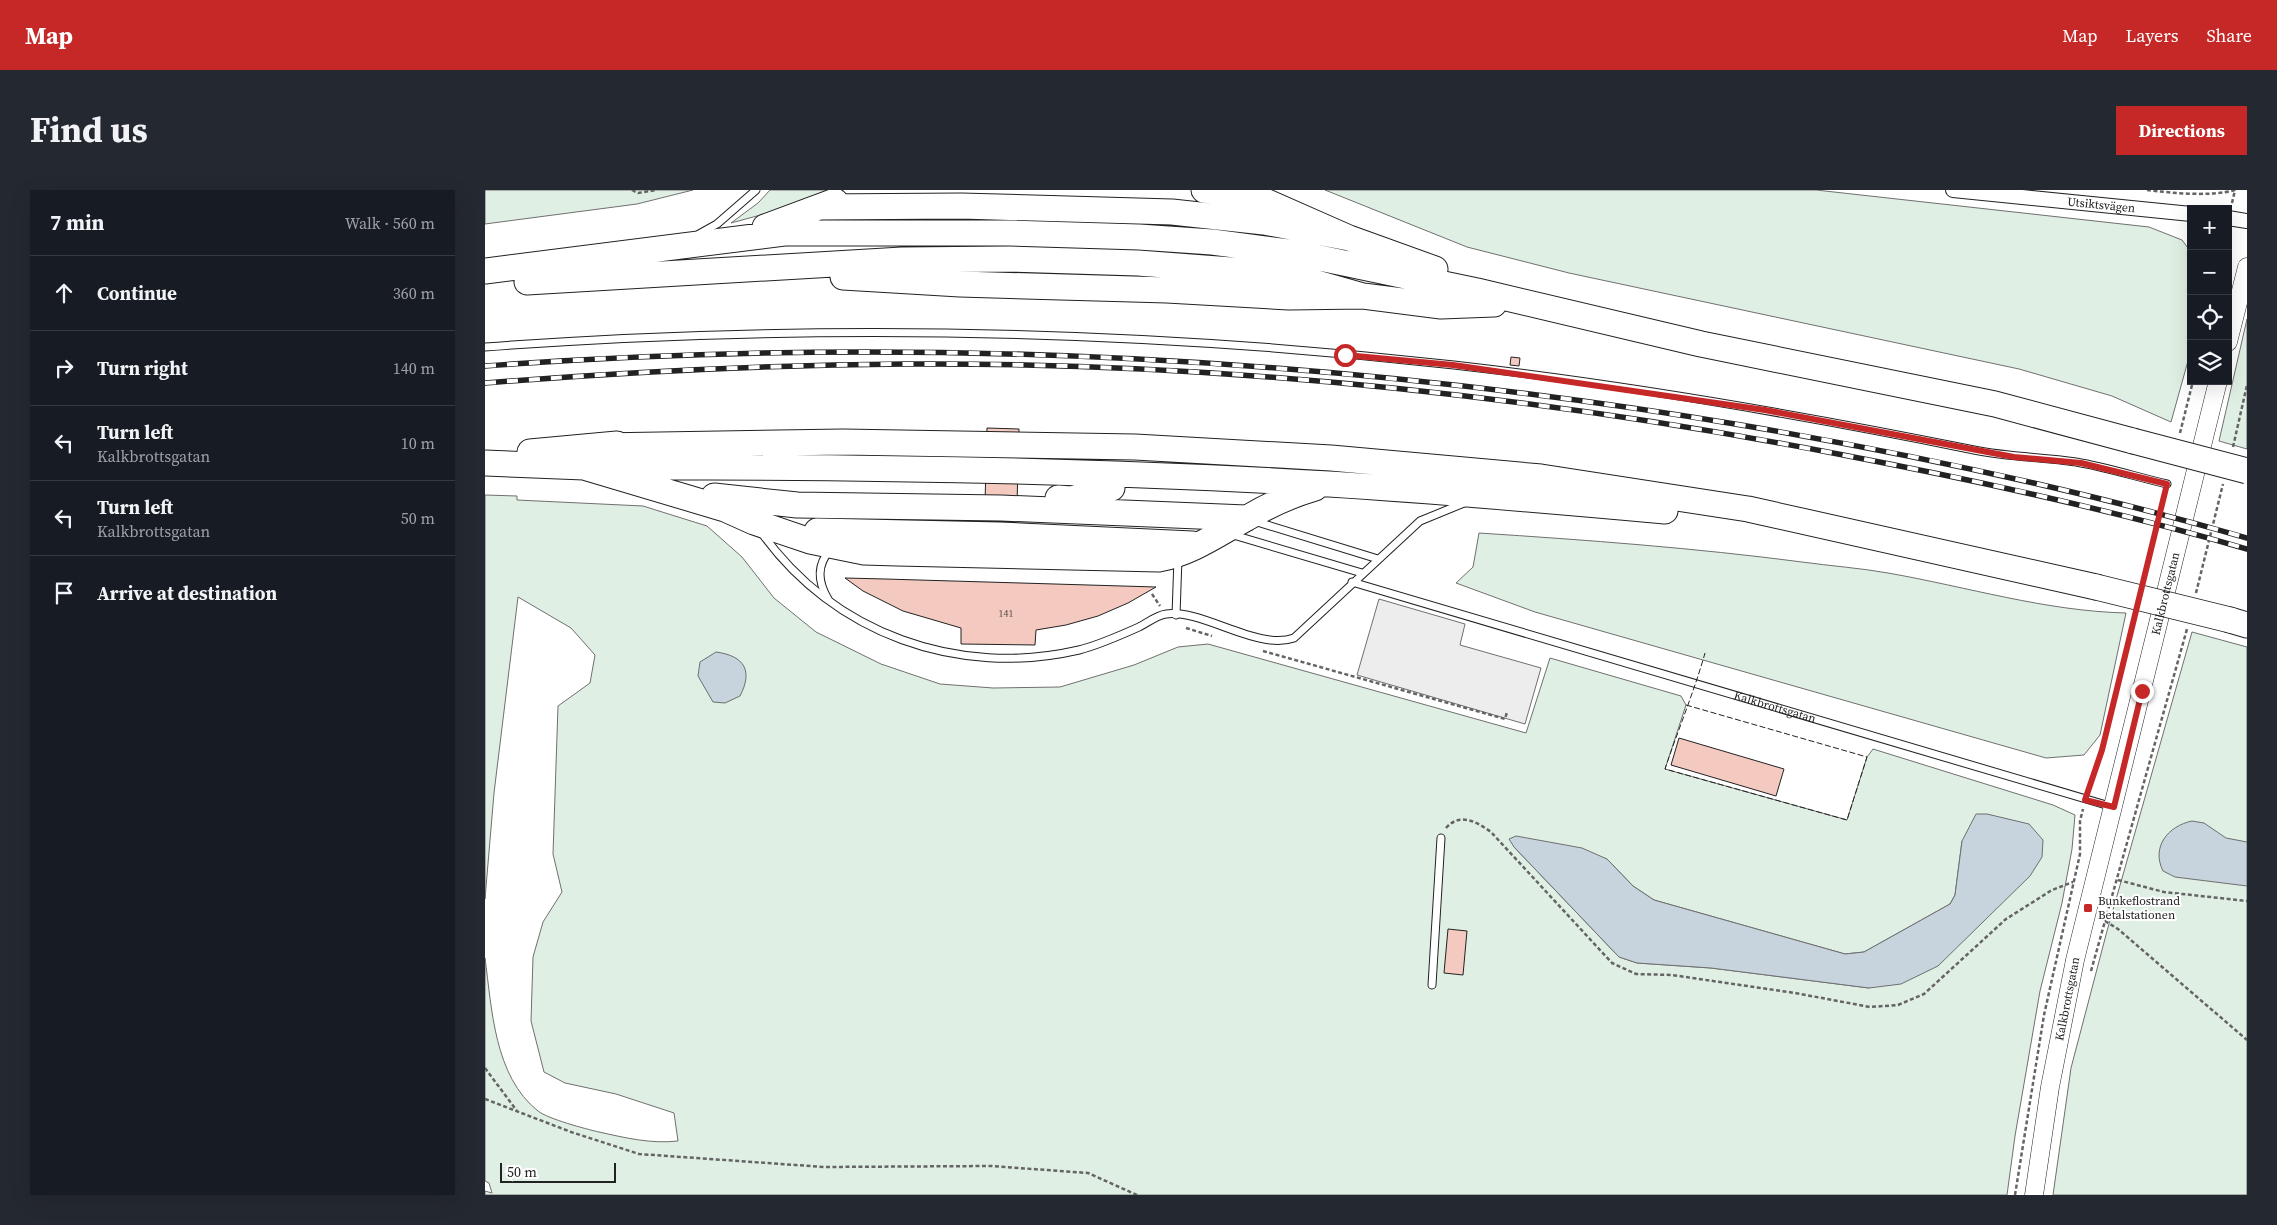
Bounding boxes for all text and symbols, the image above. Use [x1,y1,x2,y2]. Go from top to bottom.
text: Map [25,19,73,52]
text: Map [2062,23,2097,48]
text: Layers [2125,23,2178,48]
text: Share [2206,23,2252,48]
text: Find us [30,106,148,154]
button: Directions [2116,106,2247,155]
street label: Utsiktsvägen [2066,194,2136,216]
map controls [2187,205,2232,385]
button: + [2187,205,2232,250]
text: 7 min [50,208,105,237]
text: Walk · 560 m [345,212,435,234]
button: − [2187,250,2232,295]
icon: ahead [50,279,78,307]
text: Continue [97,280,177,306]
text: 360 m [393,282,435,304]
button: locate [2187,295,2232,340]
button: layers [2187,340,2232,385]
route start [1334,344,1357,367]
icon: right [50,354,78,382]
text: Turn right [97,355,188,381]
text: 140 m [393,357,435,379]
text: Turn left [97,419,173,445]
icon: left [50,429,78,457]
text: 10 m [401,432,435,454]
text: Kalkbrottsgatan [97,445,210,467]
text: Turn left [97,494,173,520]
icon: left [50,504,78,532]
text: 50 m [401,507,435,529]
text: Kalkbrottsgatan [97,520,210,542]
street label: Kalkbrottsgatan [2148,550,2183,637]
icon: arrive [50,579,78,607]
text: Arrive at destination [97,580,277,606]
house number: 141 [999,607,1014,620]
route end [2131,680,2154,703]
street label: Kalkbrottsgatan [1732,687,1818,727]
place label: Bunkeflostrand Betalstationen [2098,893,2180,923]
marker: Bunkeflostrand Betalstationen [2082,902,2094,914]
street label: Kalkbrottsgatan [2051,956,2083,1042]
scale bar [500,1160,616,1183]
text: 50 m [507,1162,537,1182]

